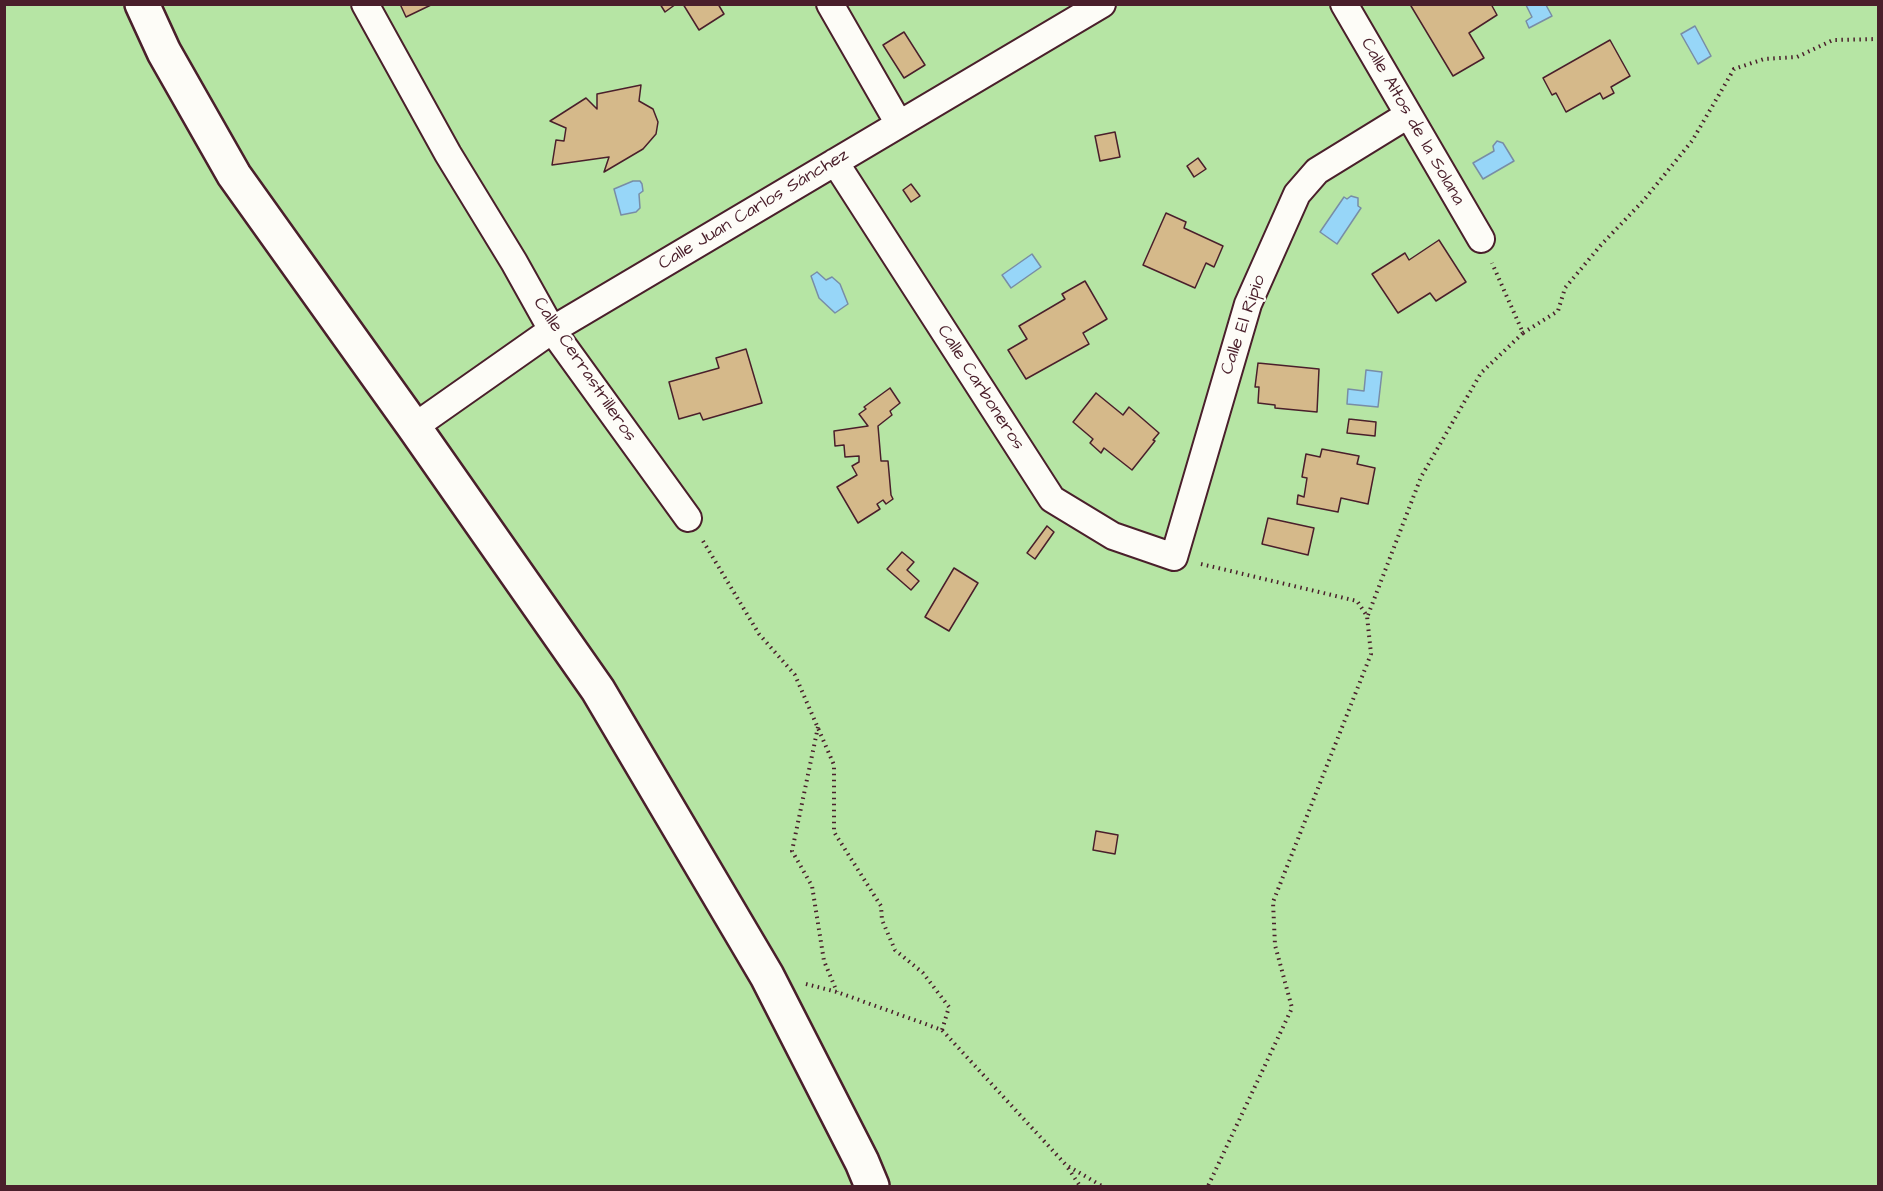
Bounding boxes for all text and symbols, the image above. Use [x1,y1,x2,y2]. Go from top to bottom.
street label: Calle Altos de la Solana [1355,34,1469,210]
street label: Calle Juan Carlos Sánchez [655,145,853,275]
street label: Calle El Ripio [1217,272,1271,378]
street label: Calle Cerrastrilleros [528,294,640,446]
street label: Calle Carboneros [932,322,1028,454]

